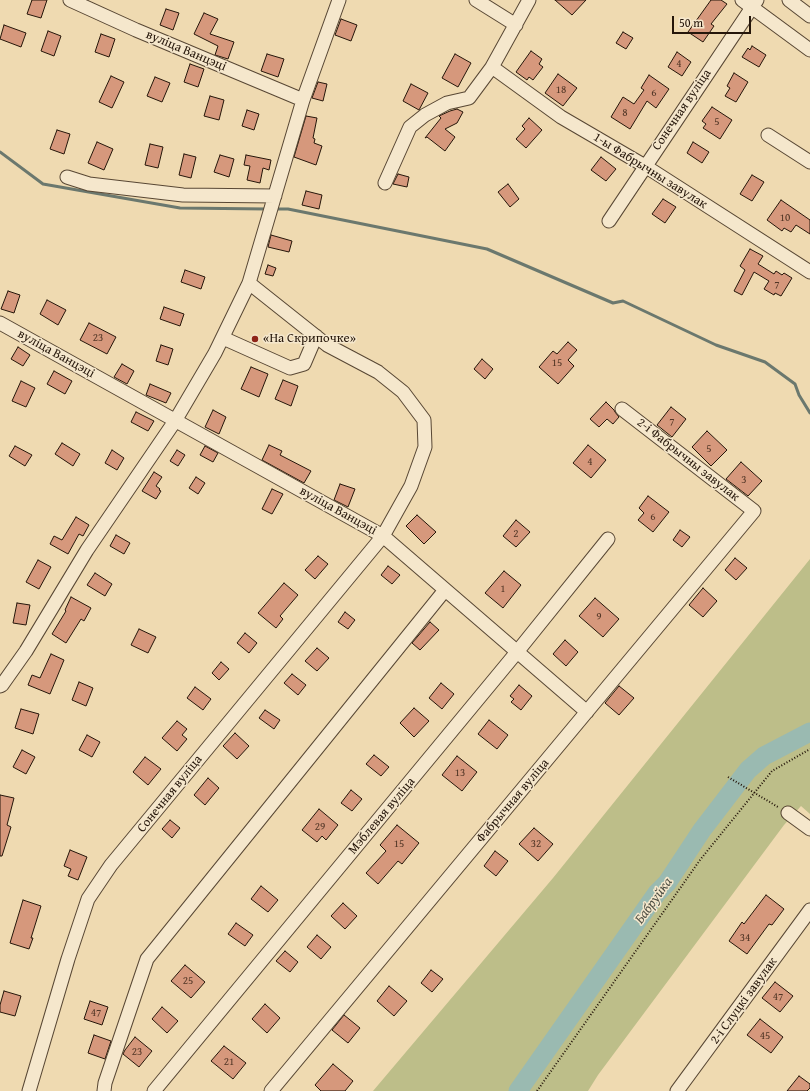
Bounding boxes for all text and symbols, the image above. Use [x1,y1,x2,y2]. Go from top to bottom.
scale bar [674,8,753,34]
text: 50 m [679,14,703,31]
street label: вуліца Ванцэці [143,27,229,75]
house number: 4 [676,57,682,71]
street label: Сонечная вуліца [649,66,715,154]
house number: 18 [556,83,566,97]
house number: 6 [651,86,657,100]
house number: 8 [622,106,628,120]
house number: 5 [714,115,720,129]
street label: 1-ы Фабрычны завулак [590,130,710,212]
house number: 10 [780,211,790,225]
house number: 7 [774,278,780,292]
street label: вуліца Ванцэці [15,326,97,382]
house number: 23 [93,331,103,345]
place label: «На Скрипочке» [263,331,356,347]
marker: «На Скрипочке» [250,334,260,344]
house number: 15 [552,356,562,370]
street label: 2-і Фабрычны завулак [634,415,742,505]
house number: 7 [669,415,675,429]
house number: 5 [706,442,712,456]
house number: 4 [587,455,593,469]
house number: 3 [741,473,747,487]
street label: вуліца Ванцэці [297,483,379,539]
house number: 6 [650,510,656,524]
house number: 2 [513,527,519,541]
house number: 1 [500,582,506,596]
house number: 9 [596,610,602,624]
street label: Сонечная вуліца [134,752,206,836]
street label: Фабрычная вуліца [473,756,553,846]
house number: 13 [455,766,465,780]
street label: Мэблевая вуліца [345,774,419,858]
house number: 29 [315,820,325,834]
house number: 15 [394,837,404,851]
house number: 32 [531,837,541,851]
water label: Бабруйка [632,875,676,927]
house number: 34 [740,931,750,945]
street label: 2-і Слуцкі завулак [707,954,781,1048]
house number: 25 [183,974,193,988]
house number: 47 [773,990,783,1004]
house number: 47 [91,1006,101,1020]
house number: 45 [760,1029,770,1043]
house number: 23 [132,1045,142,1059]
house number: 21 [224,1055,234,1069]

